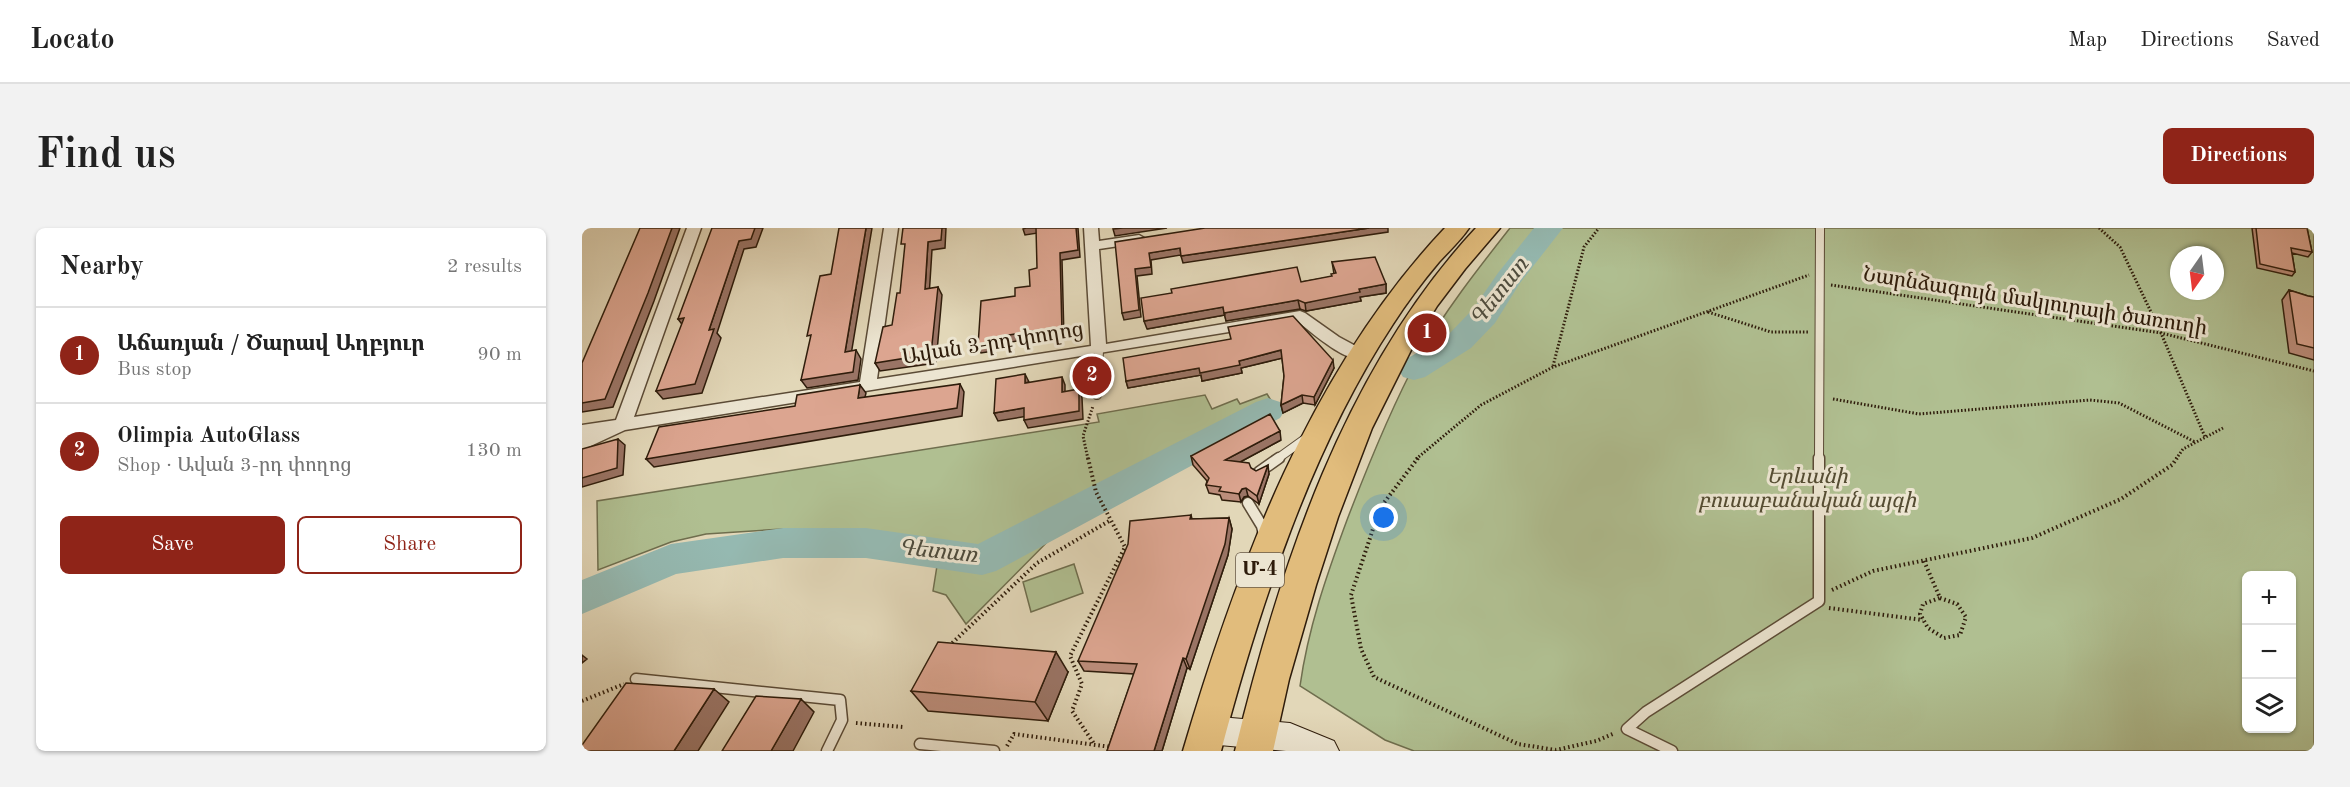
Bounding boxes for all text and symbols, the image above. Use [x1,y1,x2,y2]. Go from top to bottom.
text: Locato [30,27,115,55]
text: Map [2068,30,2107,51]
text: Directions [2140,30,2234,51]
text: Saved [2267,30,2320,51]
button: Directions [2163,128,2314,184]
text: Find us [36,135,175,177]
north arrow [2170,246,2224,300]
water label: Գետառ [1467,253,1534,330]
text: Nearby [60,254,144,280]
text: 2 results [447,257,522,277]
street label: Նարնձագույն մակլուրայի ծառուղի [1861,263,2209,341]
pin: 1 [1408,310,1446,356]
street label: Ավան 3-րդ փողոց [901,318,1085,370]
text: Աճառյան / Ծարավ Աղբյուր [117,333,424,355]
text: 1 [74,345,85,365]
text: 90 m [477,345,522,365]
pin: 2 [1072,354,1112,398]
text: Bus stop [117,360,192,380]
text: Olimpia AutoGlass [117,425,300,447]
text: 2 [74,441,85,461]
text: 130 m [466,441,522,461]
text: Shop · Ավան 3-րդ փողոց [117,456,351,476]
park label: Երևանի բուսաբանական այգի [1698,466,1917,513]
your location [1369,503,1398,532]
button: Save [60,516,285,574]
button: Share [297,516,522,574]
water label: Գետառ [897,537,980,567]
road number: Մ-4 [1236,553,1284,587]
map controls [2242,571,2296,733]
button: + [2242,571,2296,625]
button: − [2242,625,2296,679]
button: layers [2242,679,2296,733]

